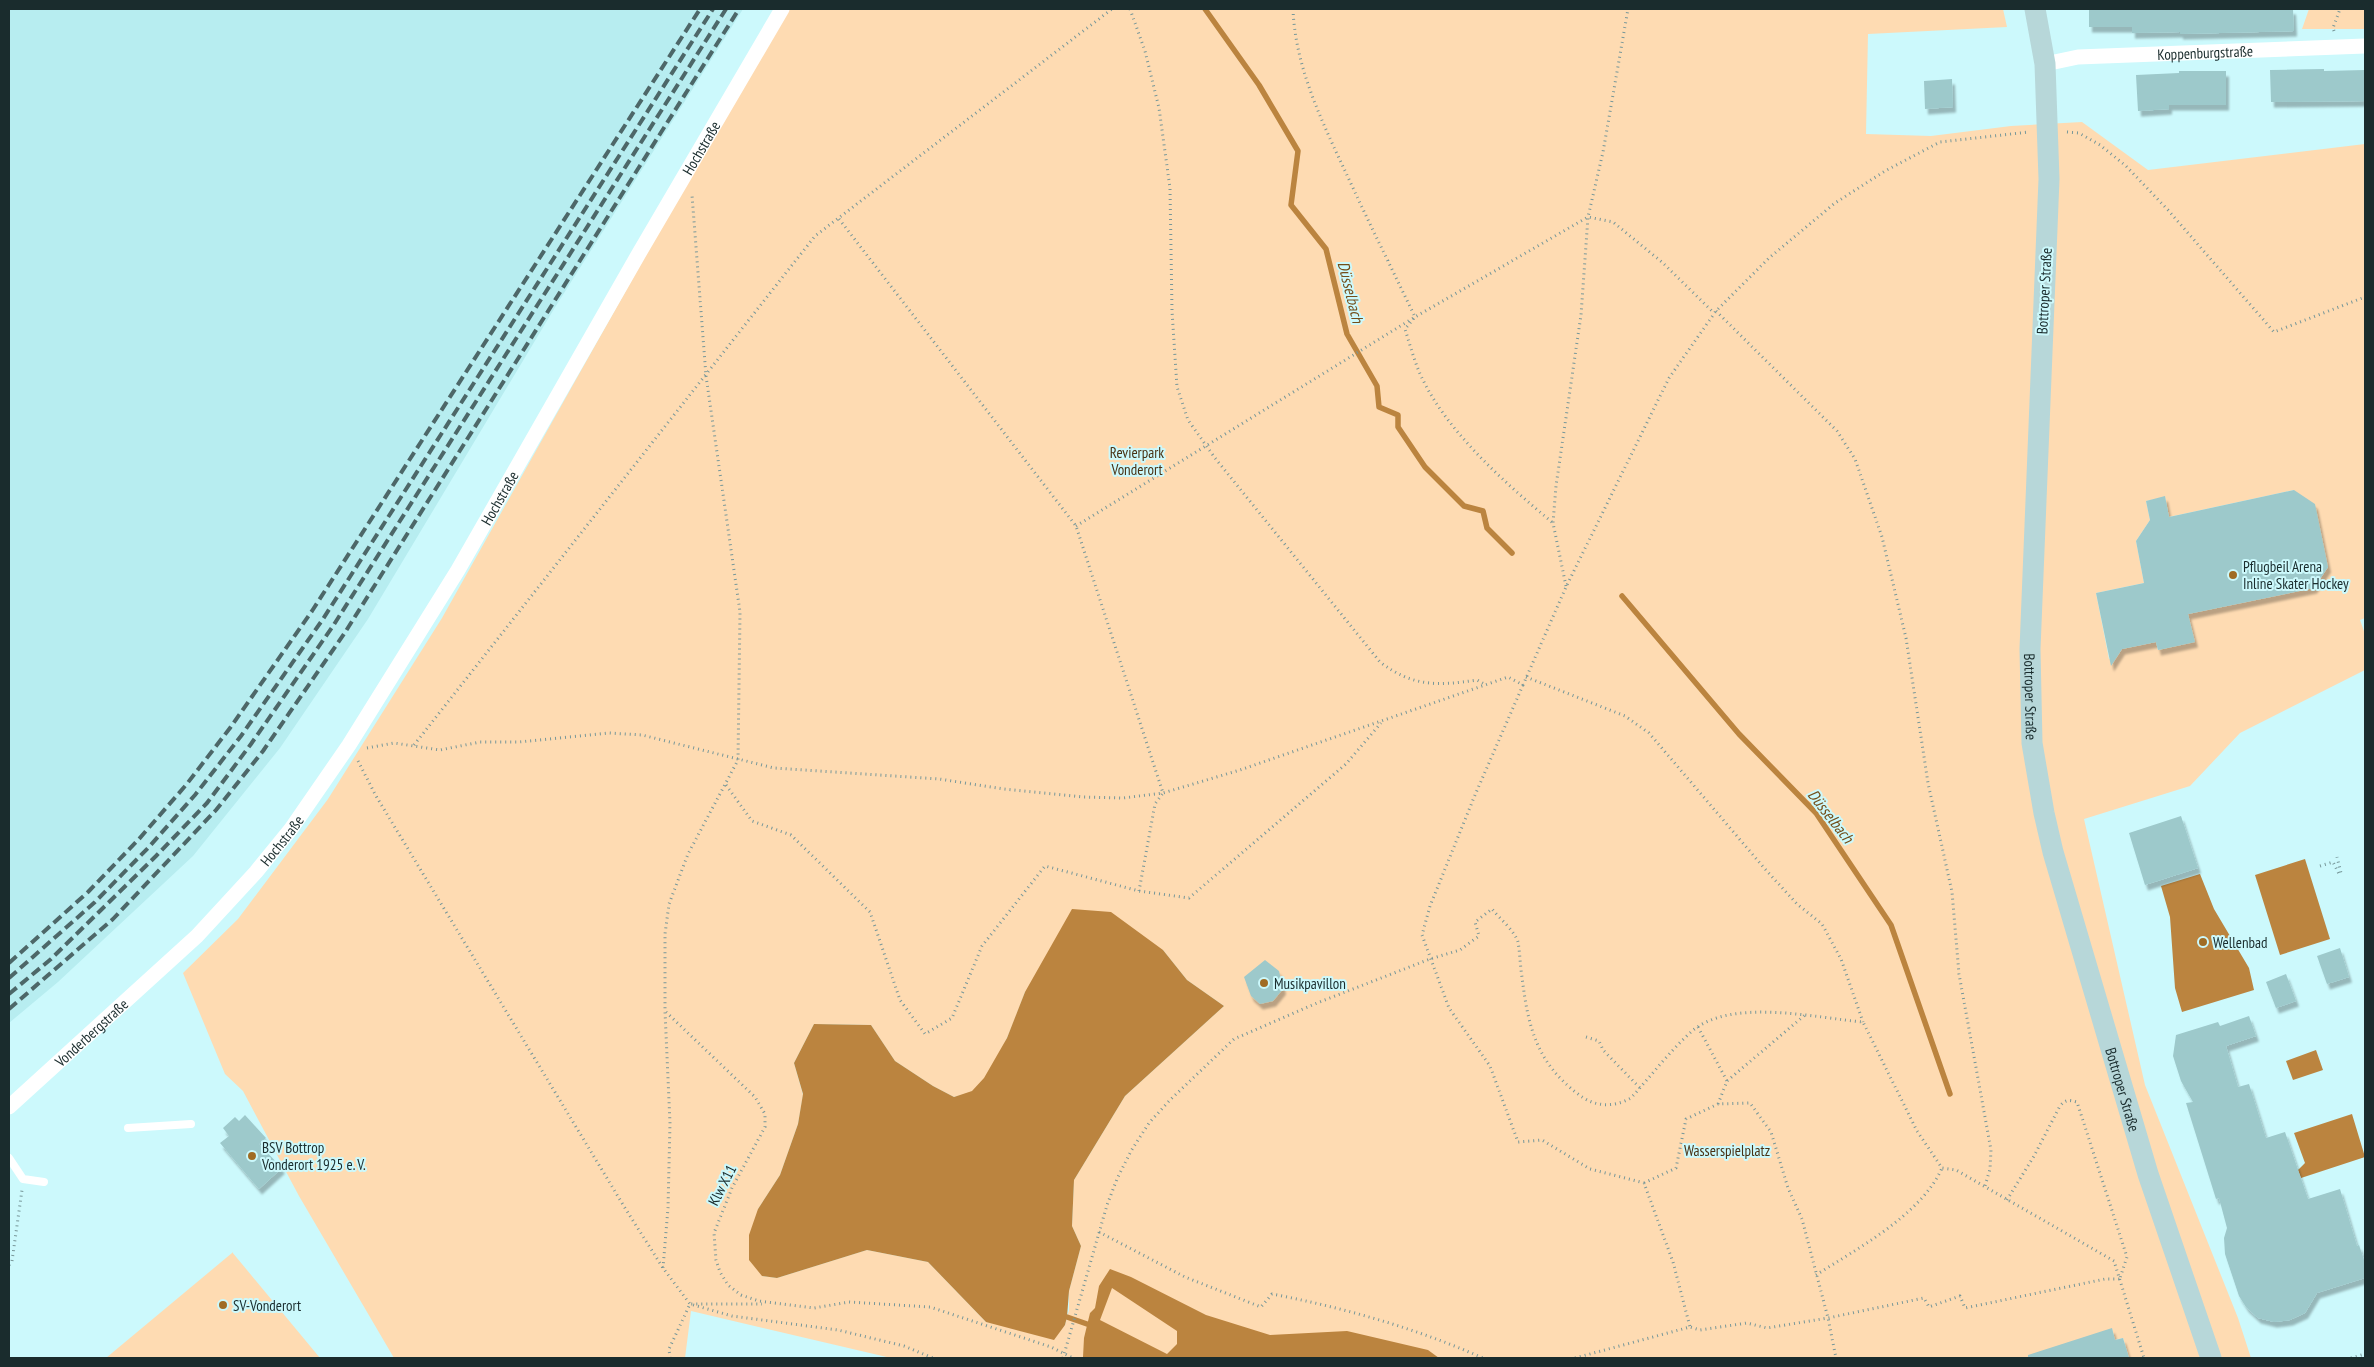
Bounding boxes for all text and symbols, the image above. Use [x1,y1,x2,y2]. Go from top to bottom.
street label: Koppenburgstraße [2157,41,2253,63]
street label: Hochstraße [678,117,724,178]
street label: Bottroper Straße [2032,247,2056,335]
water label: Düsselbach [1334,259,1369,326]
park label: Revierpark Vonderort [1110,443,1164,479]
street label: Hochstraße [476,467,522,528]
place label: Pflugbeil Arena Inline Skater Hockey [2243,557,2349,593]
marker: Pflugbeil Arena Inline Skater Hockey [2227,569,2239,581]
street label: Bottroper Straße [2021,653,2041,740]
water label: Düsselbach [1804,785,1859,848]
street label: Hochstraße [256,811,307,869]
place label: Wellenbad [2213,933,2268,952]
marker: Wellenbad [2197,936,2209,948]
place label: Musikpavillon [1274,974,1346,993]
marker: Musikpavillon [1258,977,1270,989]
street label: Vonderbergstraße [50,994,132,1071]
street label: Bottroper Straße [2102,1045,2144,1134]
place label: BSV Bottrop Vonderort 1925 e. V. [261,1138,366,1174]
park label: Wasserspielplatz [1684,1141,1770,1160]
marker: BSV Bottrop Vonderort 1925 e. V. [246,1150,258,1162]
street label: Klw X11 [704,1161,740,1209]
place label: SV-Vonderort [233,1296,301,1315]
marker: SV-Vonderort [217,1299,229,1311]

